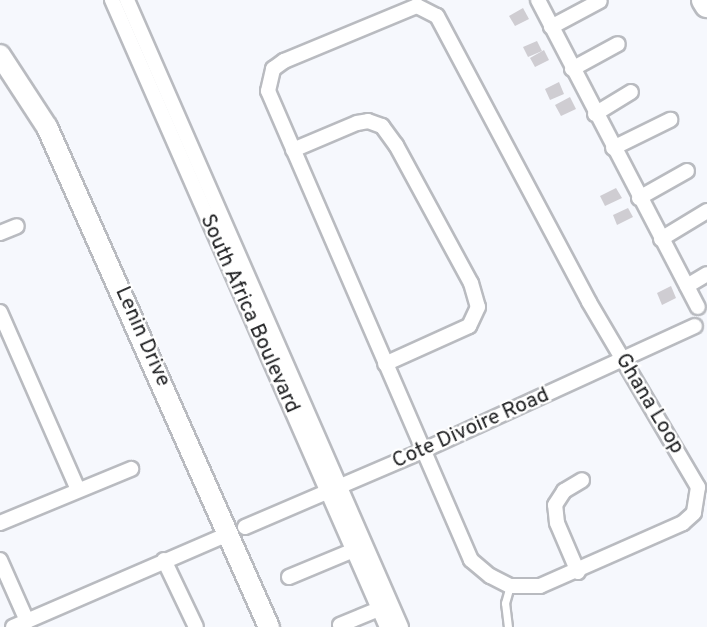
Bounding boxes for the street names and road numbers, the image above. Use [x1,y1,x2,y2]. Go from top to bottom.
street label: South Africa Boulevard [194,210,304,418]
street label: Lenin Drive [109,283,175,391]
street label: Ghana Loop [609,349,689,459]
street label: Cote Divoire Road [389,383,553,475]

